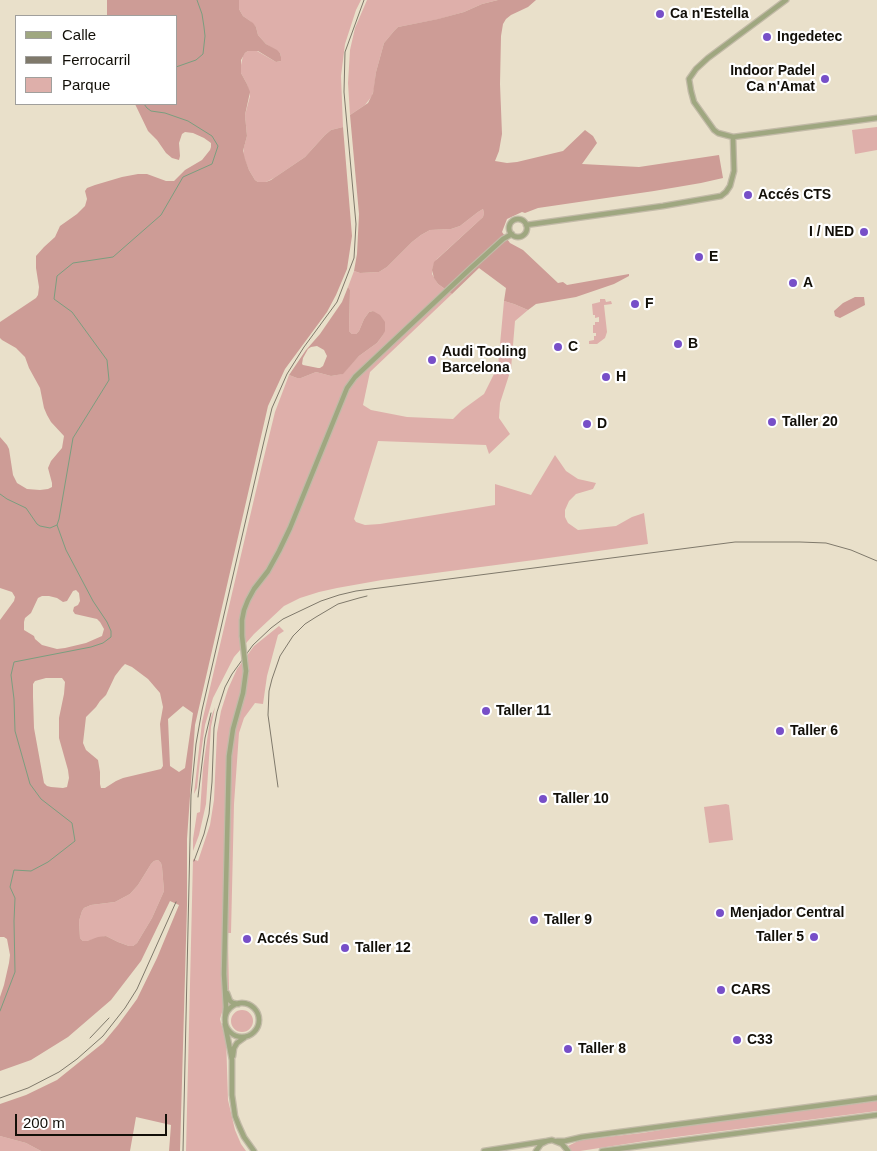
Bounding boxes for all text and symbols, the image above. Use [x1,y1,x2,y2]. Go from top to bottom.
place label: Ca n'Estella [670,6,749,22]
marker: Ca n'Estella [654,8,666,20]
legend [15,15,178,105]
text: Calle [62,26,96,43]
place label: Ingedetec [777,29,842,45]
marker: Ingedetec [761,31,773,43]
text: Ferrocarril [62,51,130,68]
place label: Indoor Padel Ca n'Amat [730,63,815,95]
marker: Indoor Padel Ca n'Amat [819,73,831,85]
text: Parque [62,76,110,93]
place label: Accés CTS [758,187,831,203]
marker: Accés CTS [742,189,754,201]
place label: I / NED [809,224,854,240]
marker: I / NED [858,226,870,238]
place label: E [709,249,718,265]
marker: E [693,251,705,263]
place label: A [803,275,813,291]
marker: A [787,277,799,289]
place label: F [645,296,654,312]
marker: F [629,298,641,310]
place label: B [688,336,698,352]
marker: B [672,338,684,350]
place label: C [568,339,578,355]
marker: C [552,341,564,353]
place label: Audi Tooling Barcelona [442,344,526,377]
marker: Audi Tooling Barcelona [426,354,438,366]
place label: H [616,369,626,385]
marker: H [600,371,612,383]
place label: Taller 20 [782,414,838,430]
place label: D [597,416,607,432]
marker: Taller 20 [766,416,778,428]
marker: D [581,418,593,430]
place label: Taller 11 [496,703,551,719]
marker: Taller 11 [480,705,492,717]
place label: Taller 6 [790,723,838,739]
marker: Taller 6 [774,725,786,737]
place label: Taller 10 [553,791,609,807]
marker: Taller 10 [537,793,549,805]
place label: Menjador Central [730,905,844,921]
marker: Menjador Central [714,907,726,919]
place label: Taller 9 [544,912,592,928]
marker: Taller 9 [528,914,540,926]
place label: Taller 5 [756,929,804,945]
place label: Accés Sud [257,931,329,947]
marker: Taller 5 [808,931,820,943]
marker: Accés Sud [241,933,253,945]
place label: Taller 12 [355,940,411,956]
marker: Taller 12 [339,942,351,954]
place label: CARS [731,982,771,998]
marker: CARS [715,984,727,996]
place label: C33 [747,1032,773,1048]
marker: C33 [731,1034,743,1046]
place label: Taller 8 [578,1041,626,1057]
marker: Taller 8 [562,1043,574,1055]
scale bar [18,1104,170,1136]
text: 200 m [23,1114,65,1131]

